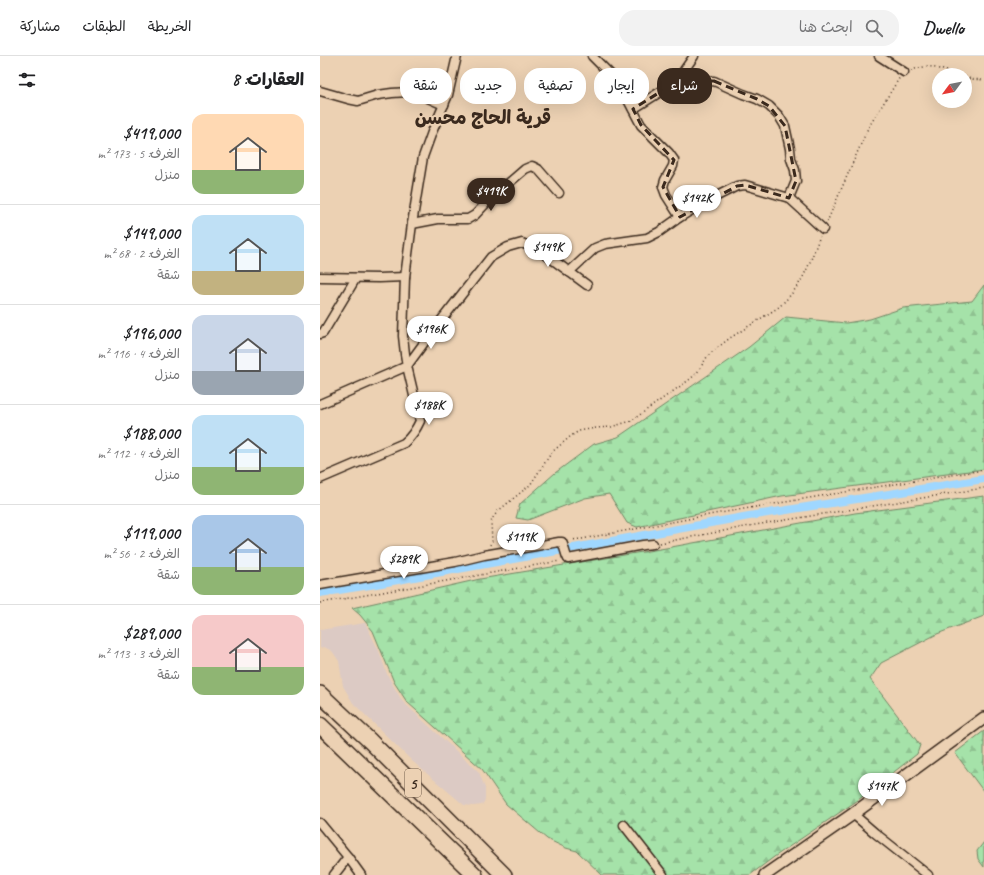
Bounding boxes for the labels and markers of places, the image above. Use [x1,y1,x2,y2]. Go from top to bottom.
pin: $419K [463,178,519,212]
pin: $142K [669,185,725,219]
pin: $149K [520,234,576,268]
pin: $196K [403,316,459,350]
pin: $188K [401,392,457,426]
pin: $119K [493,524,549,558]
pin: $289K [376,546,432,580]
pin: $147K [854,773,910,807]

